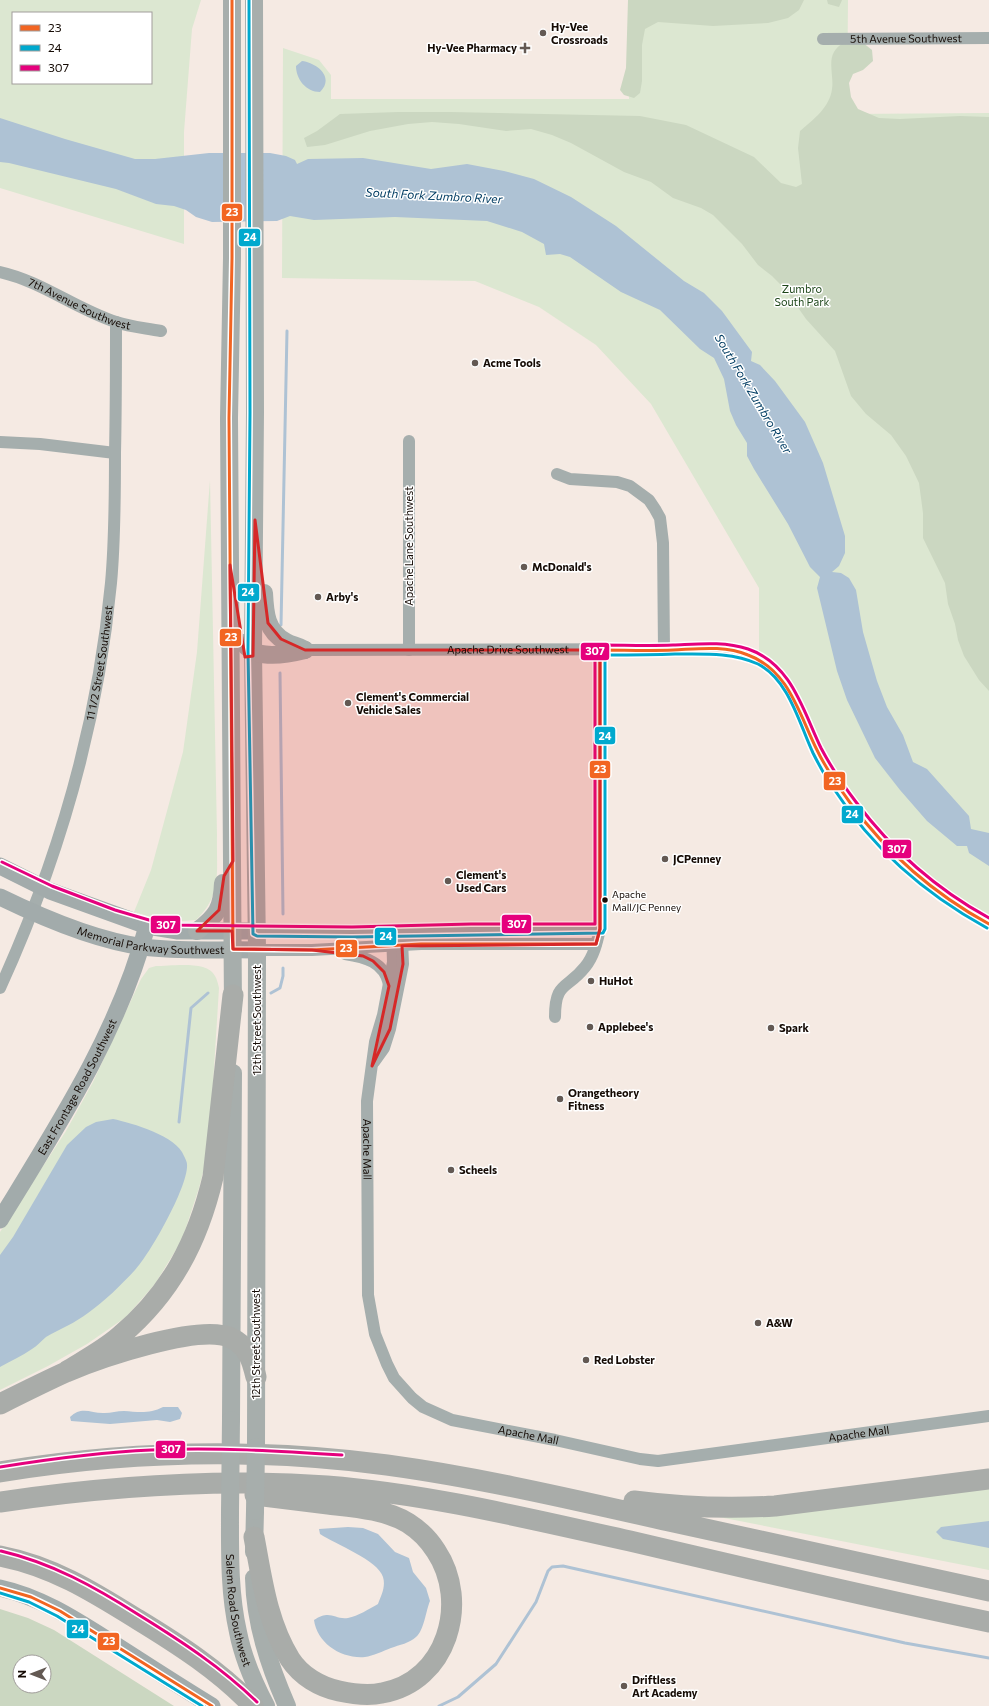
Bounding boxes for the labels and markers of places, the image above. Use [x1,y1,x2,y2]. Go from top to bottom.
place label: Hy-Vee Crossroads [551,20,608,46]
marker: Hy-Vee Crossroads [538,28,548,38]
place label: Hy-Vee Pharmacy [427,41,517,54]
marker: Hy-Vee Pharmacy [520,43,530,53]
place label: Acme Tools [483,356,541,369]
marker: Acme Tools [470,358,480,368]
place label: McDonald's [532,560,592,573]
marker: McDonald's [519,562,529,572]
place label: Arby's [326,590,358,603]
marker: Arby's [313,592,323,602]
place label: Clement's Commercial Vehicle Sales [356,690,469,716]
marker: Clement's Commercial Vehicle Sales [343,698,353,708]
place label: JCPenney [673,852,721,866]
marker: JCPenney [660,854,670,864]
place label: Clement's Used Cars [456,868,506,894]
marker: Clement's Used Cars [443,876,453,886]
place label: Apache Mall/JC Penney [612,888,681,913]
marker: Apache Mall/JC Penney [600,895,610,905]
place label: HuHot [599,974,633,987]
marker: HuHot [586,976,596,986]
place label: Applebee's [598,1020,653,1033]
place label: Spark [779,1021,809,1034]
marker: Applebee's [585,1022,595,1032]
marker: Spark [766,1023,776,1033]
place label: Orangetheory Fitness [568,1086,639,1112]
marker: Orangetheory Fitness [555,1094,565,1104]
place label: Scheels [459,1163,497,1176]
marker: Scheels [446,1165,456,1175]
place label: A&W [766,1316,793,1329]
marker: A&W [753,1318,763,1328]
place label: Red Lobster [594,1353,655,1366]
marker: Red Lobster [581,1355,591,1365]
place label: Driftless Art Academy [632,1673,698,1699]
marker: Driftless Art Academy [619,1681,629,1691]

